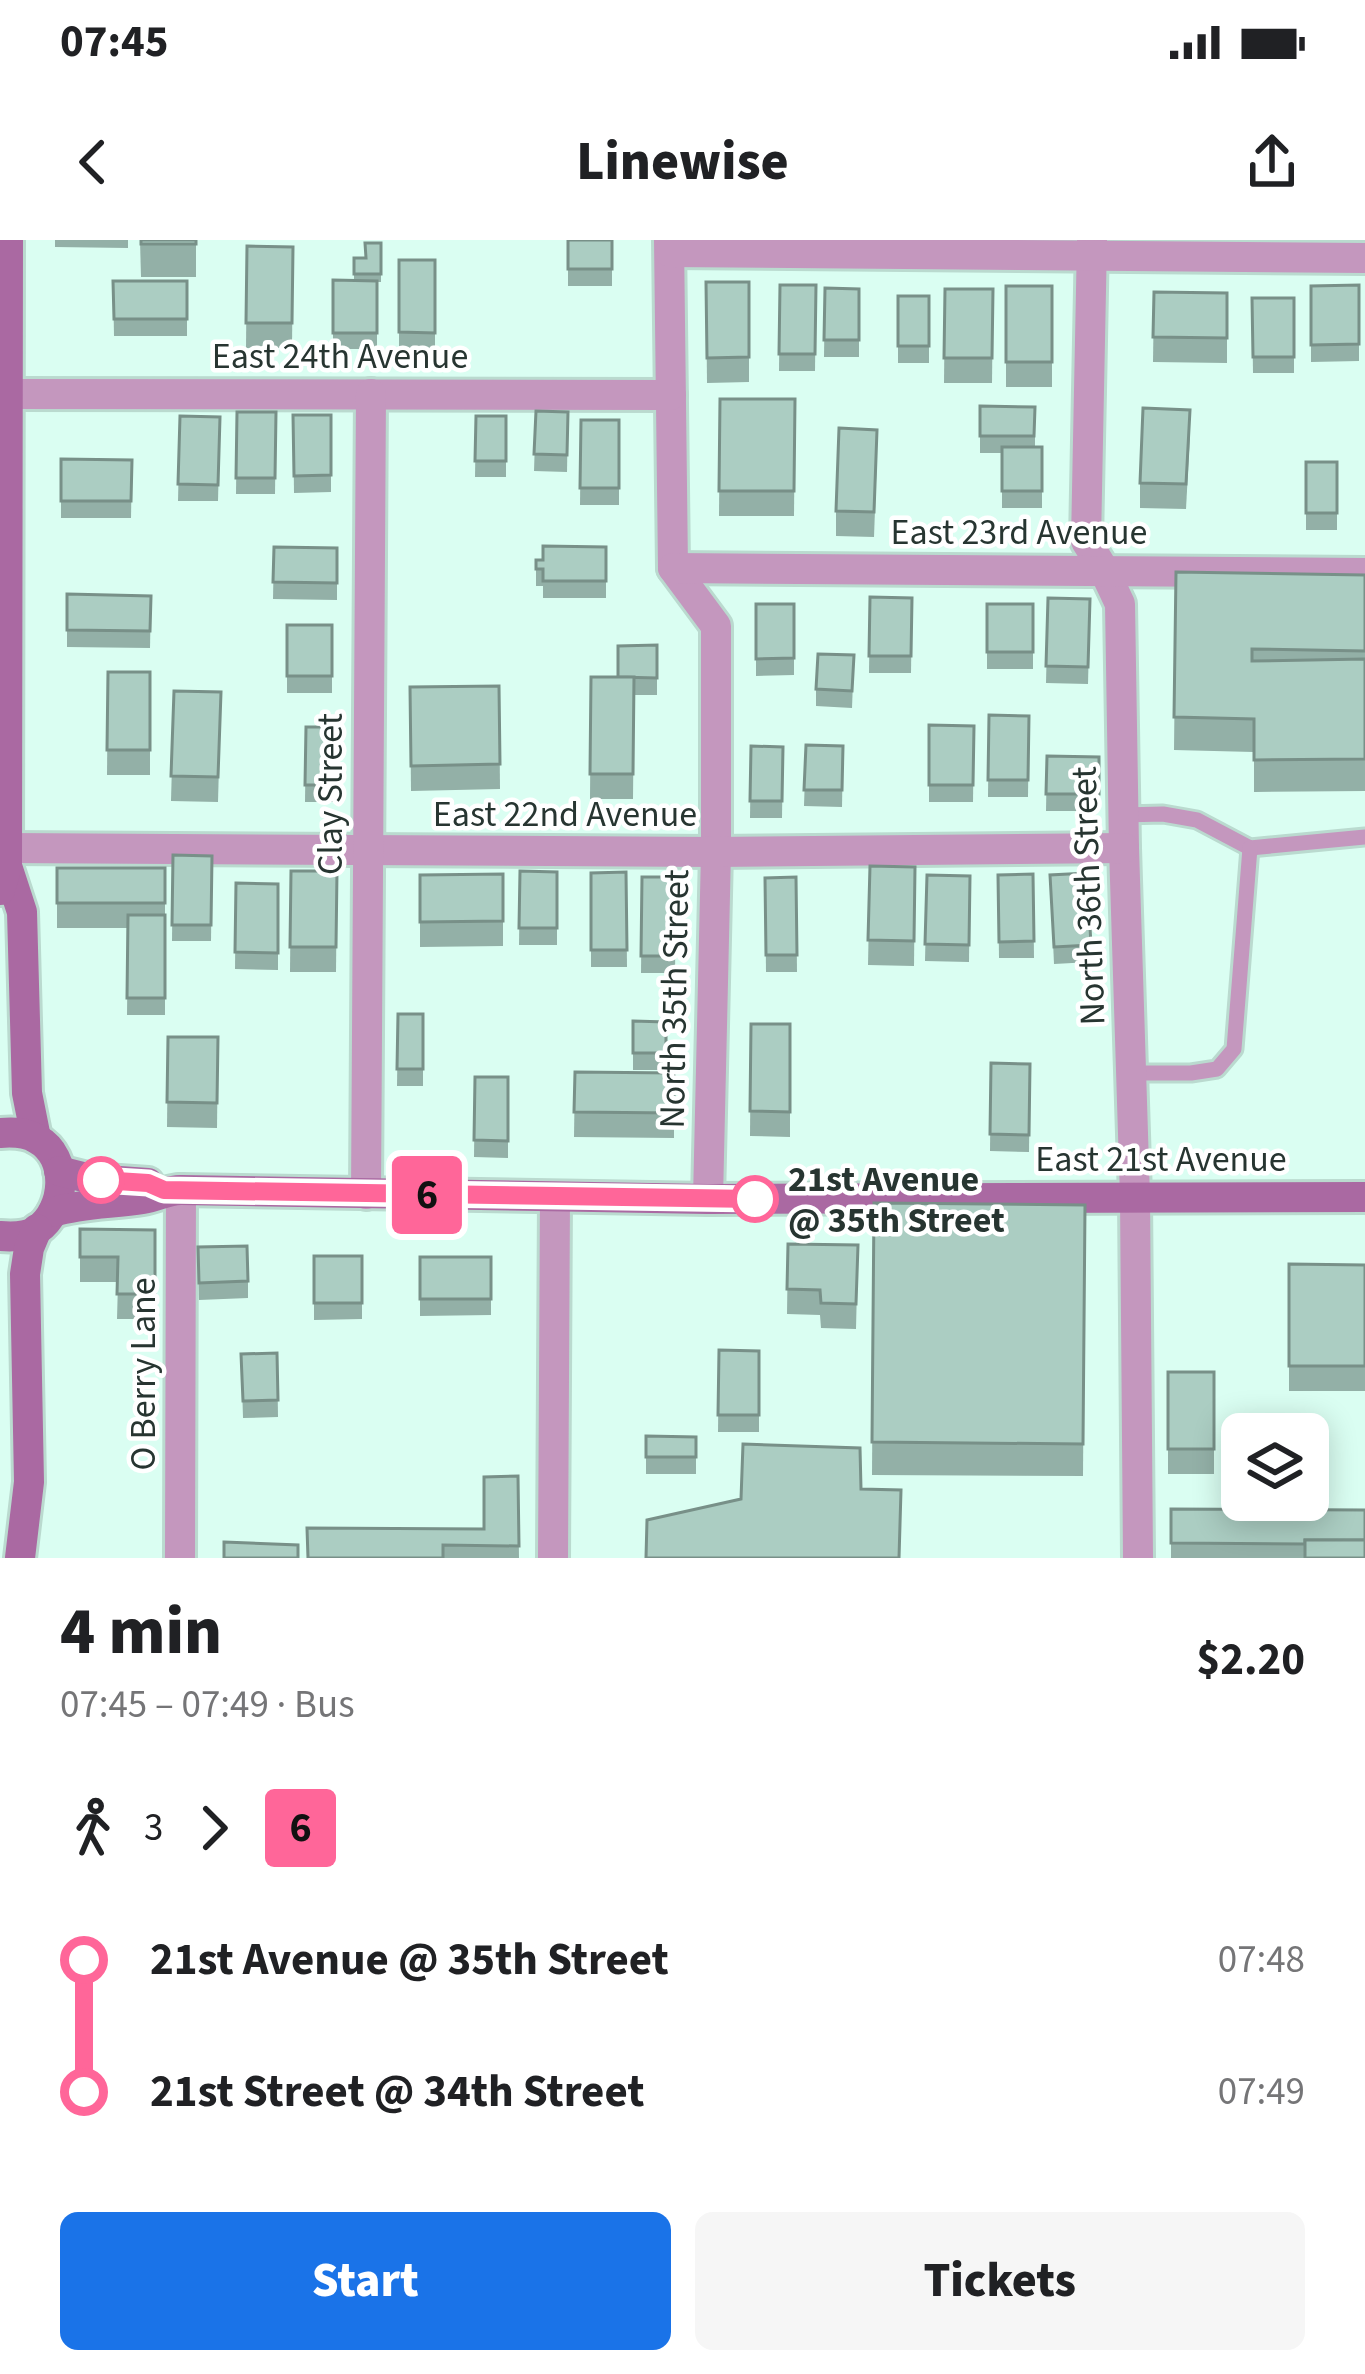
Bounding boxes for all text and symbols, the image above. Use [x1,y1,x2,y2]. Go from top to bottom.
text: 07:45 [60,10,169,74]
text: Linewise [576,124,789,201]
icon: back [60,129,126,195]
icon: share [1239,129,1305,195]
street label: East 24th Avenue [212,331,468,382]
street label: East 23rd Avenue [891,507,1147,558]
street label: Clay Street [305,713,356,875]
street label: North 36th Street [1058,766,1119,1026]
street label: East 22nd Avenue [433,789,697,840]
street label: North 35th Street [647,869,702,1129]
street label: East 21st Avenue [1035,1134,1287,1185]
place label: 21st Avenue @ 35th Street [788,1154,1005,1246]
line badge: 6 [388,1156,466,1234]
unlabelled marker [79,1158,123,1202]
text: 6 [416,1165,438,1225]
marker: 21st Avenue @ 35th Street [733,1177,777,1221]
street label: O Berry Lane [118,1277,169,1471]
map controls [1221,1413,1329,1521]
button: layers [1221,1413,1329,1521]
text: 4 min [60,1585,222,1679]
text: $2.20 [1196,1628,1305,1692]
text: 07:45 – 07:49 · Bus [60,1677,355,1733]
icon: walk [60,1795,126,1861]
icon: forward [181,1795,247,1861]
text: 6 [289,1798,312,1858]
text: 3 [144,1800,163,1856]
text: 21st Avenue @ 35th Street [150,1928,669,1992]
text: 07:48 [1218,1932,1305,1988]
text: 21st Street @ 34th Street [150,2060,645,2124]
text: 07:49 [1218,2064,1305,2120]
button: Start [60,2212,671,2350]
button: Tickets [695,2212,1305,2350]

